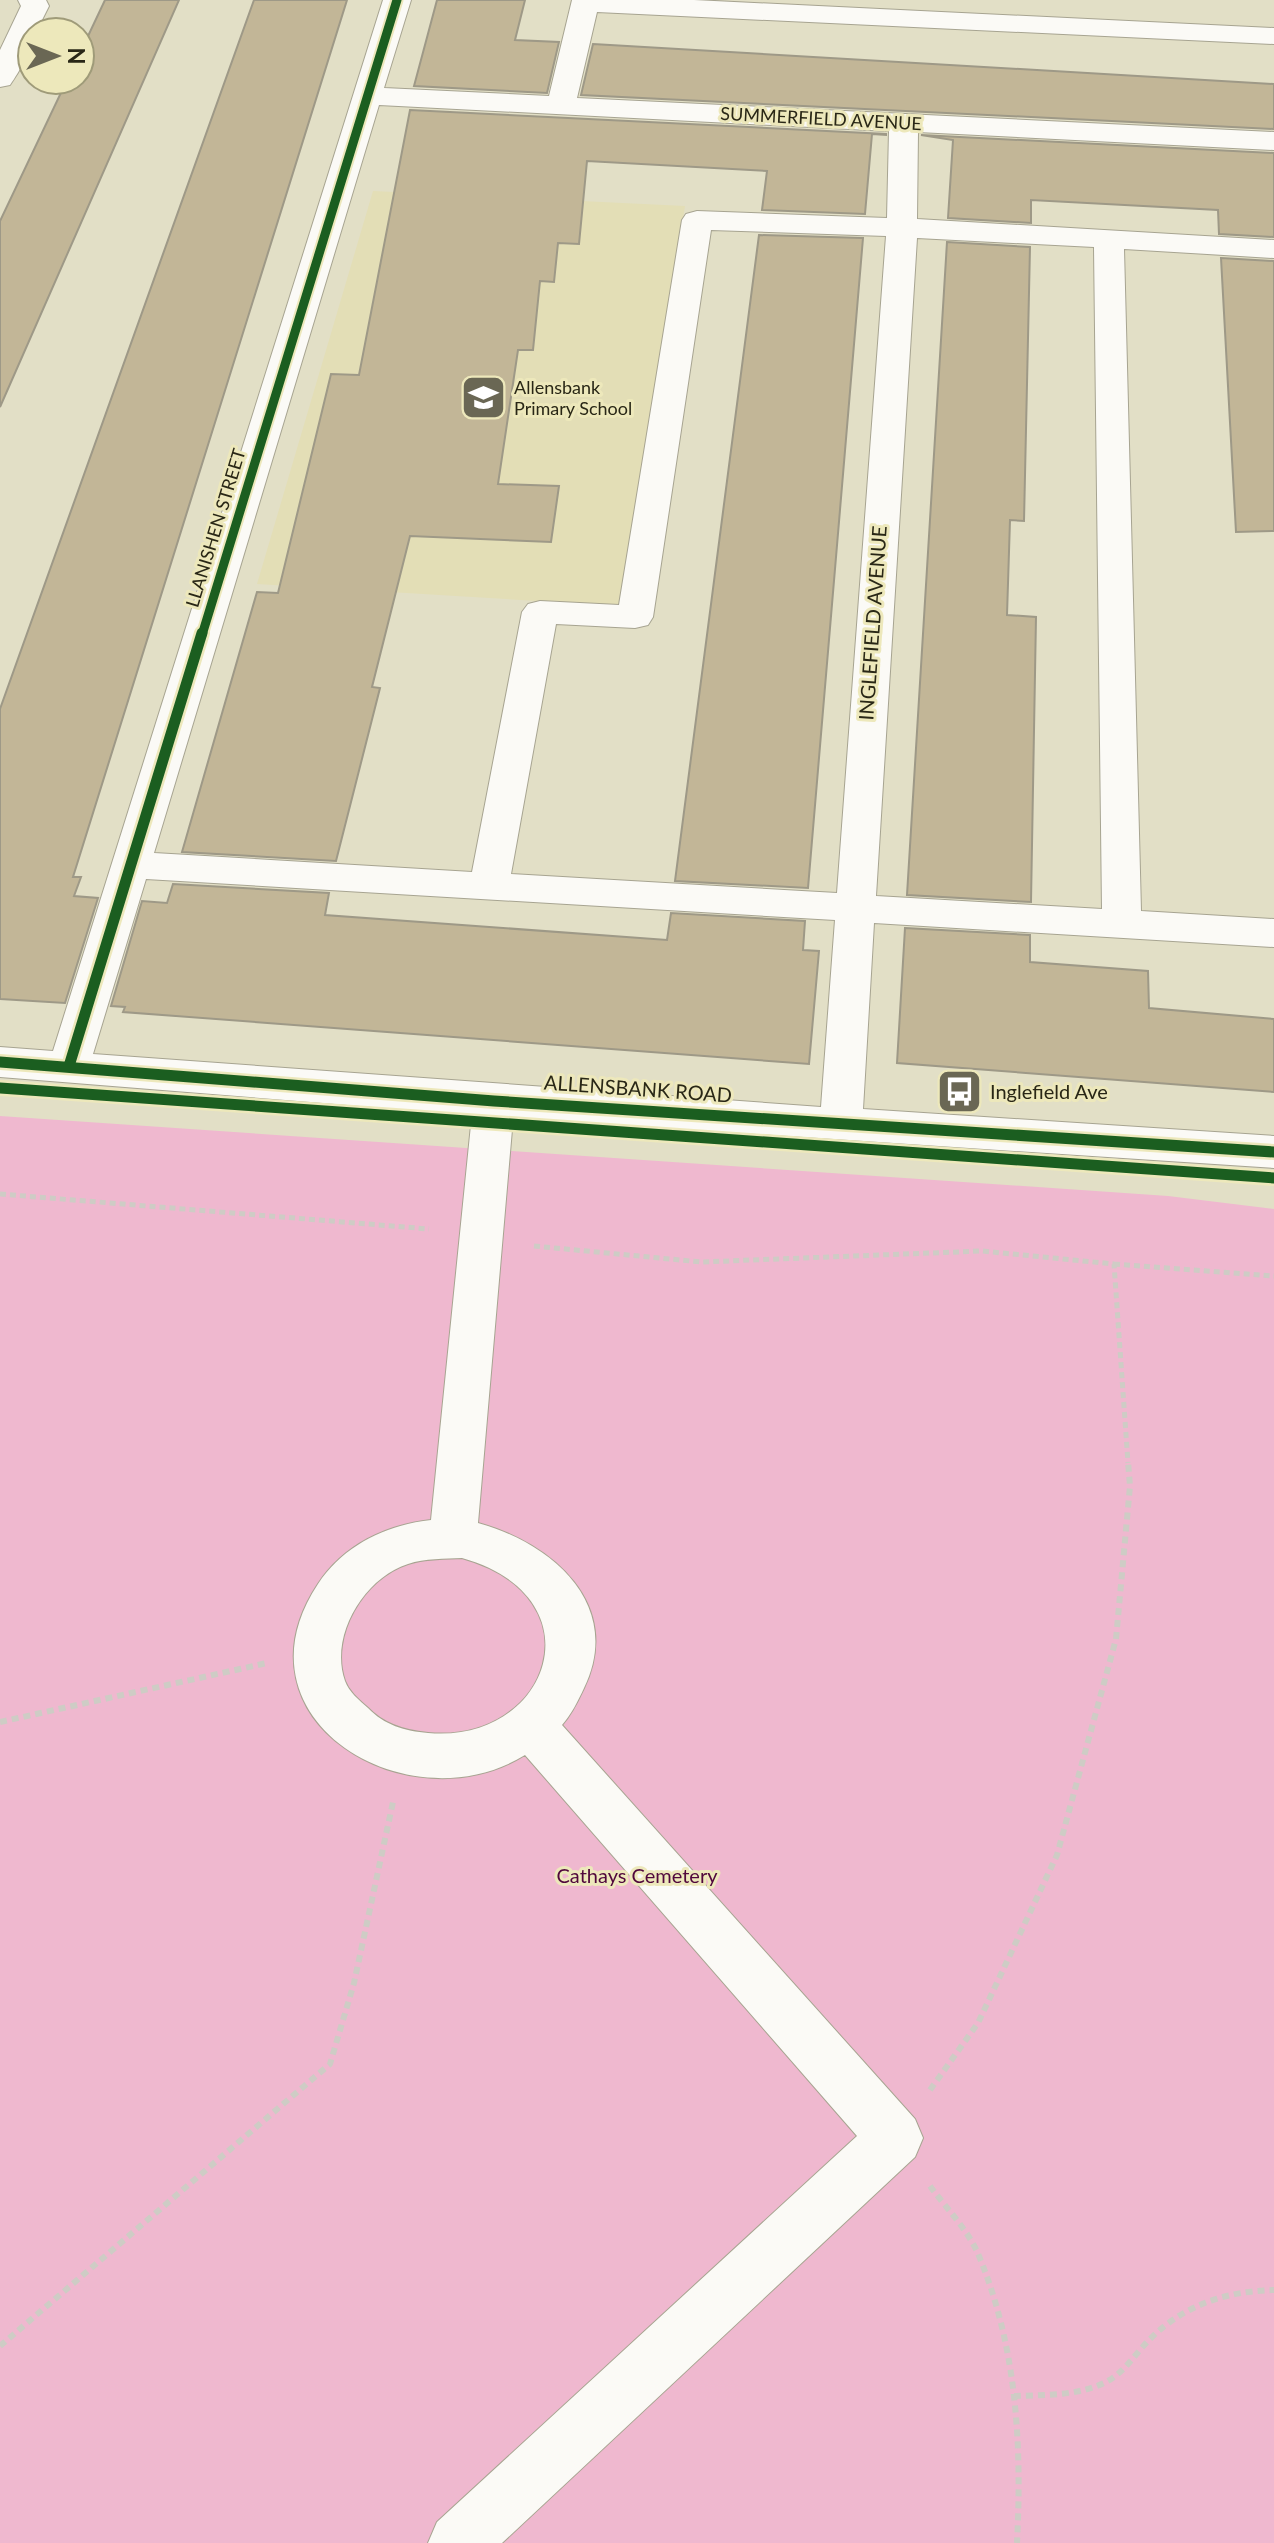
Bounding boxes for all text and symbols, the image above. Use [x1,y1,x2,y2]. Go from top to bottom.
north arrow [16,16,96,96]
text: N [63,48,90,64]
street label: SUMMERFIELD AVENUE [720,102,922,134]
school or university icon: Allensbank Primary School [459,374,507,422]
place label: Allensbank Primary School [514,376,632,419]
street label: LLANISHEN STREET [180,445,250,610]
street label: INGLEFIELD AVENUE [853,525,891,721]
bus stop icon: Inglefield Ave [935,1068,983,1116]
street label: ALLENSBANK ROAD [543,1069,733,1107]
place label: Inglefield Ave [990,1079,1108,1103]
park label: Cathays Cemetery [556,1863,718,1887]

